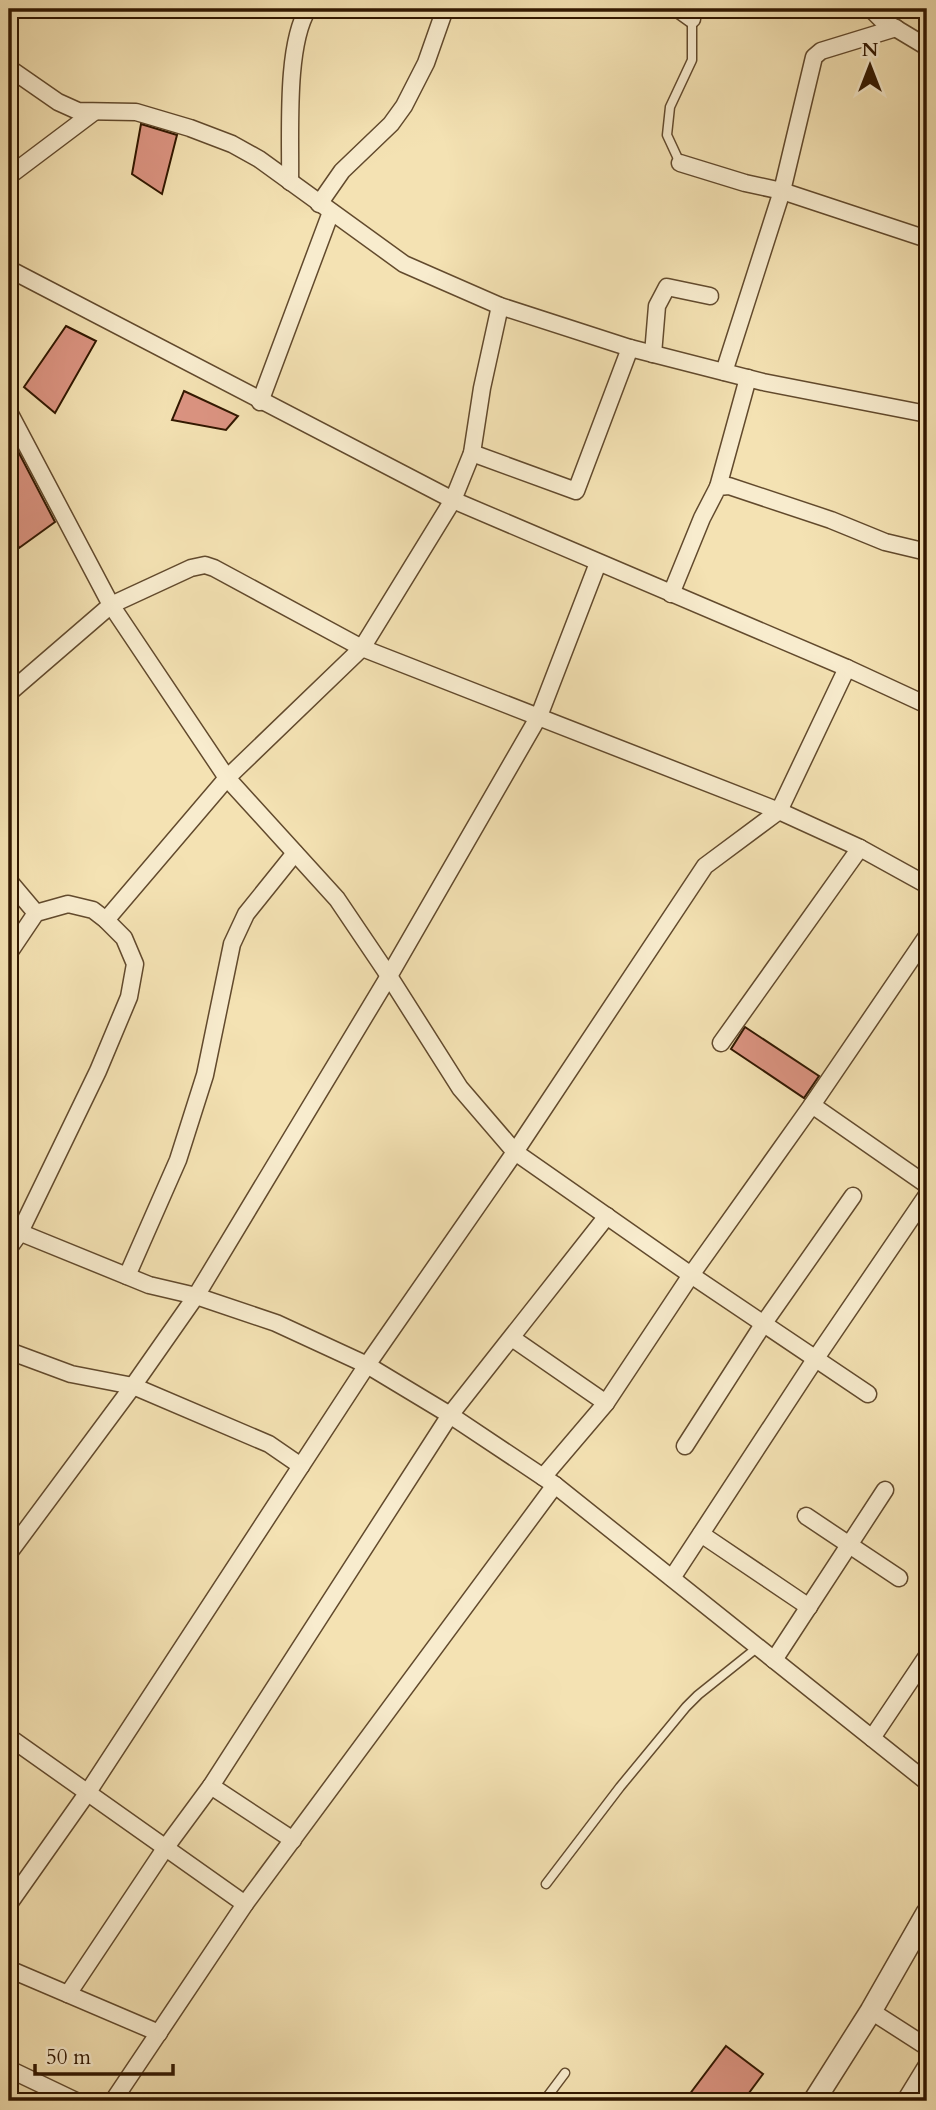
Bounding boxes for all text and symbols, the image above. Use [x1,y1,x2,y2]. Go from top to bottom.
north arrow [834,32,904,102]
text: N [862,37,879,63]
scale bar [35,2033,173,2077]
text: 50 m [46,2043,91,2072]

